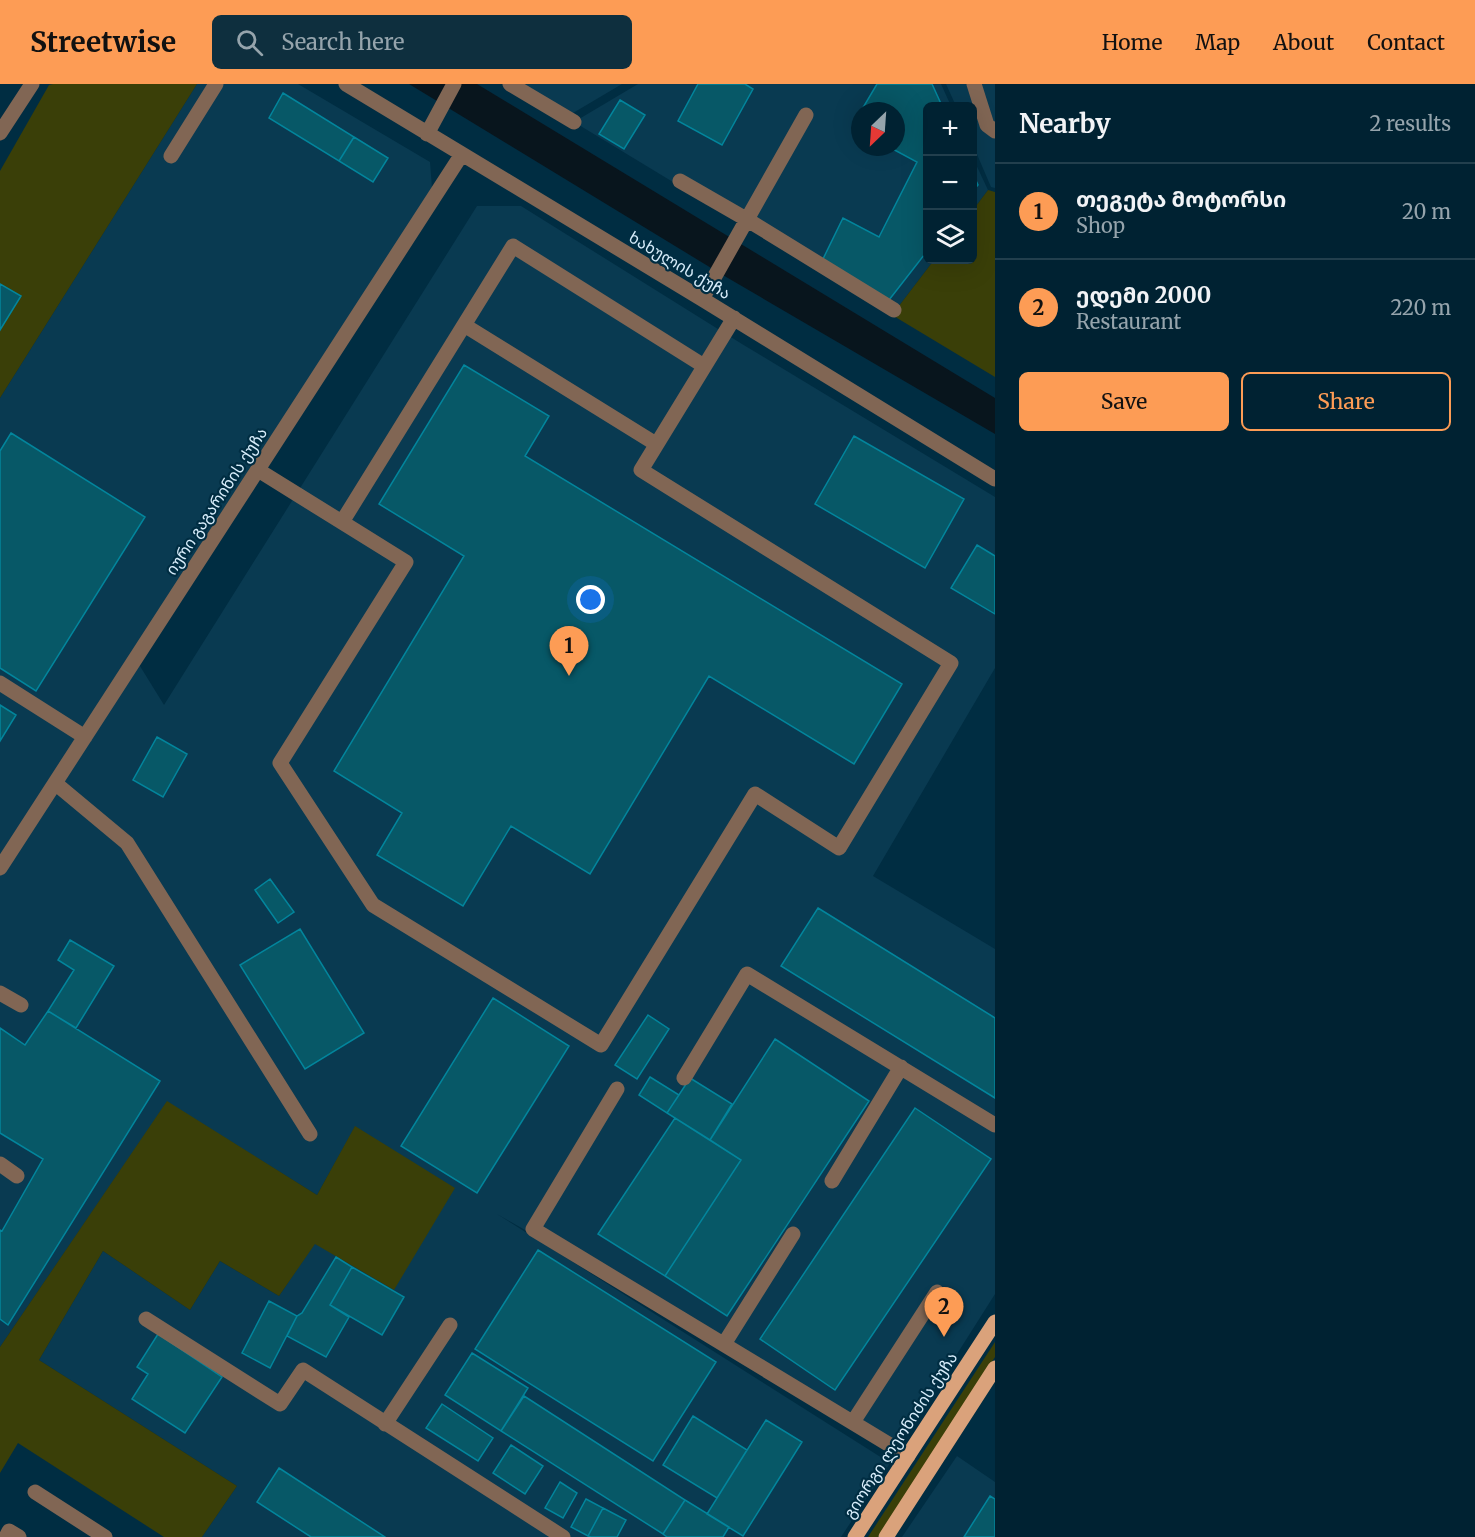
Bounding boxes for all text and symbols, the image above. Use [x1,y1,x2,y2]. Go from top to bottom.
search box [212,15,632,69]
text: Streetwise [30,24,176,60]
icon: search [233,26,266,59]
text: Search here [281,28,405,56]
text: Home [1102,29,1162,56]
text: Map [1195,29,1240,56]
text: About [1273,29,1334,56]
text: Contact [1367,29,1445,56]
north arrow [851,102,905,156]
map controls [923,102,977,264]
button: + [923,102,977,156]
text: Nearby [1019,107,1111,140]
text: 2 results [1369,111,1451,136]
button: − [923,156,977,210]
text: თეგეტა მოტორსი [1076,185,1286,213]
text: 1 [1034,199,1043,224]
text: 20 m [1402,199,1451,224]
button: layers [923,210,977,264]
text: Shop [1076,213,1125,238]
street label: ხახულის ქუჩა [625,227,734,304]
text: ედემი 2000 [1076,281,1211,309]
text: 2 [1033,295,1044,320]
text: 220 m [1391,295,1451,320]
text: Restaurant [1076,309,1181,334]
button: Save [1019,372,1229,431]
button: Share [1241,372,1451,431]
street label: იური გაგარინის ქუჩა [161,423,271,579]
your location [576,585,605,614]
pin: 1 [550,626,588,676]
pin: 2 [924,1288,964,1337]
street label: გიორგი ლეონიძის ქუჩა [839,1348,962,1522]

